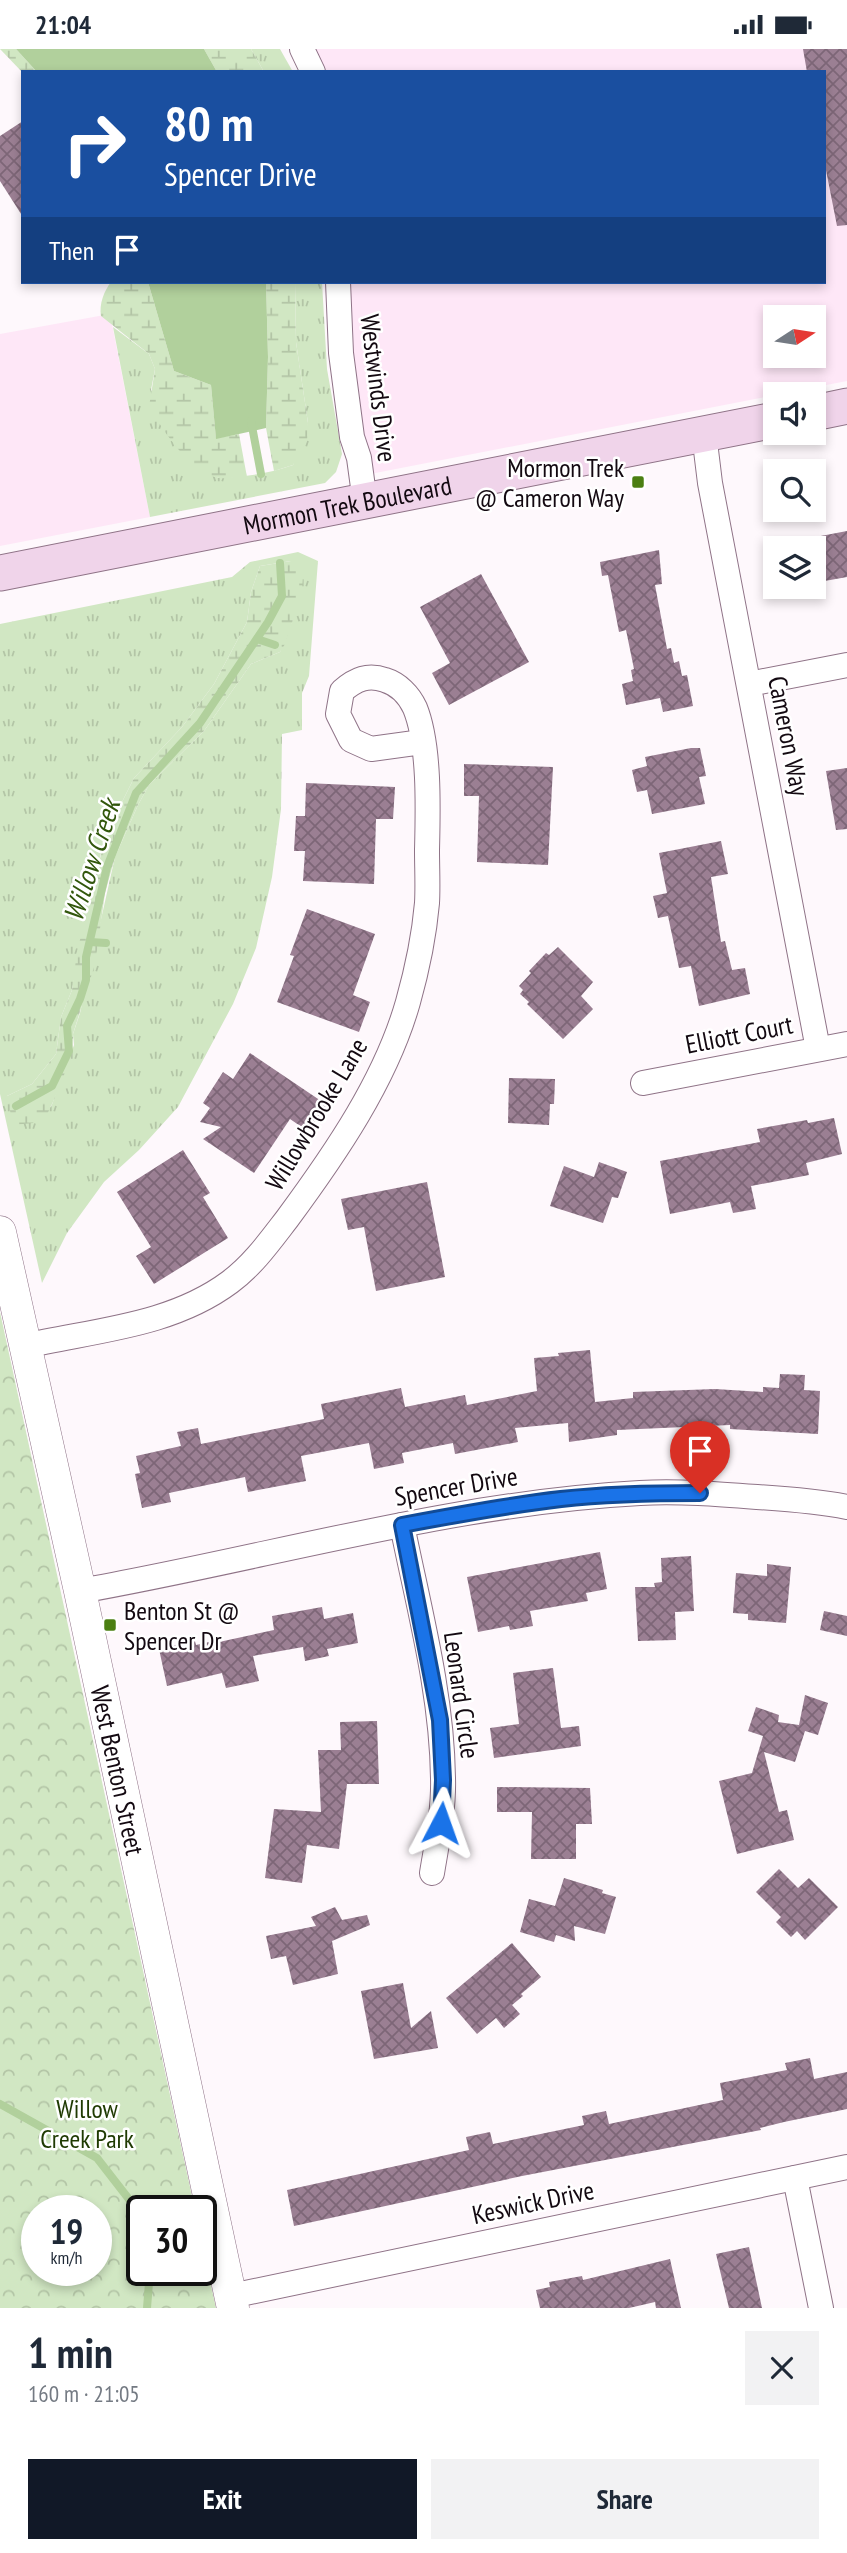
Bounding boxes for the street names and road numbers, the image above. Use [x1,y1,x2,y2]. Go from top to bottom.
street label: Westwinds Drive [354,312,404,464]
street label: Mormon Trek Boulevard [240,468,454,541]
street label: Cameron Way [761,673,817,799]
street label: Elliott Court [683,1007,795,1061]
street label: Willowbrooke Lane [258,1032,374,1196]
street label: Spencer Drive [392,1459,520,1513]
street label: Leonard Circle [437,1629,487,1761]
street label: West Benton Street [84,1683,152,1858]
street label: Keswick Drive [469,2173,597,2231]

